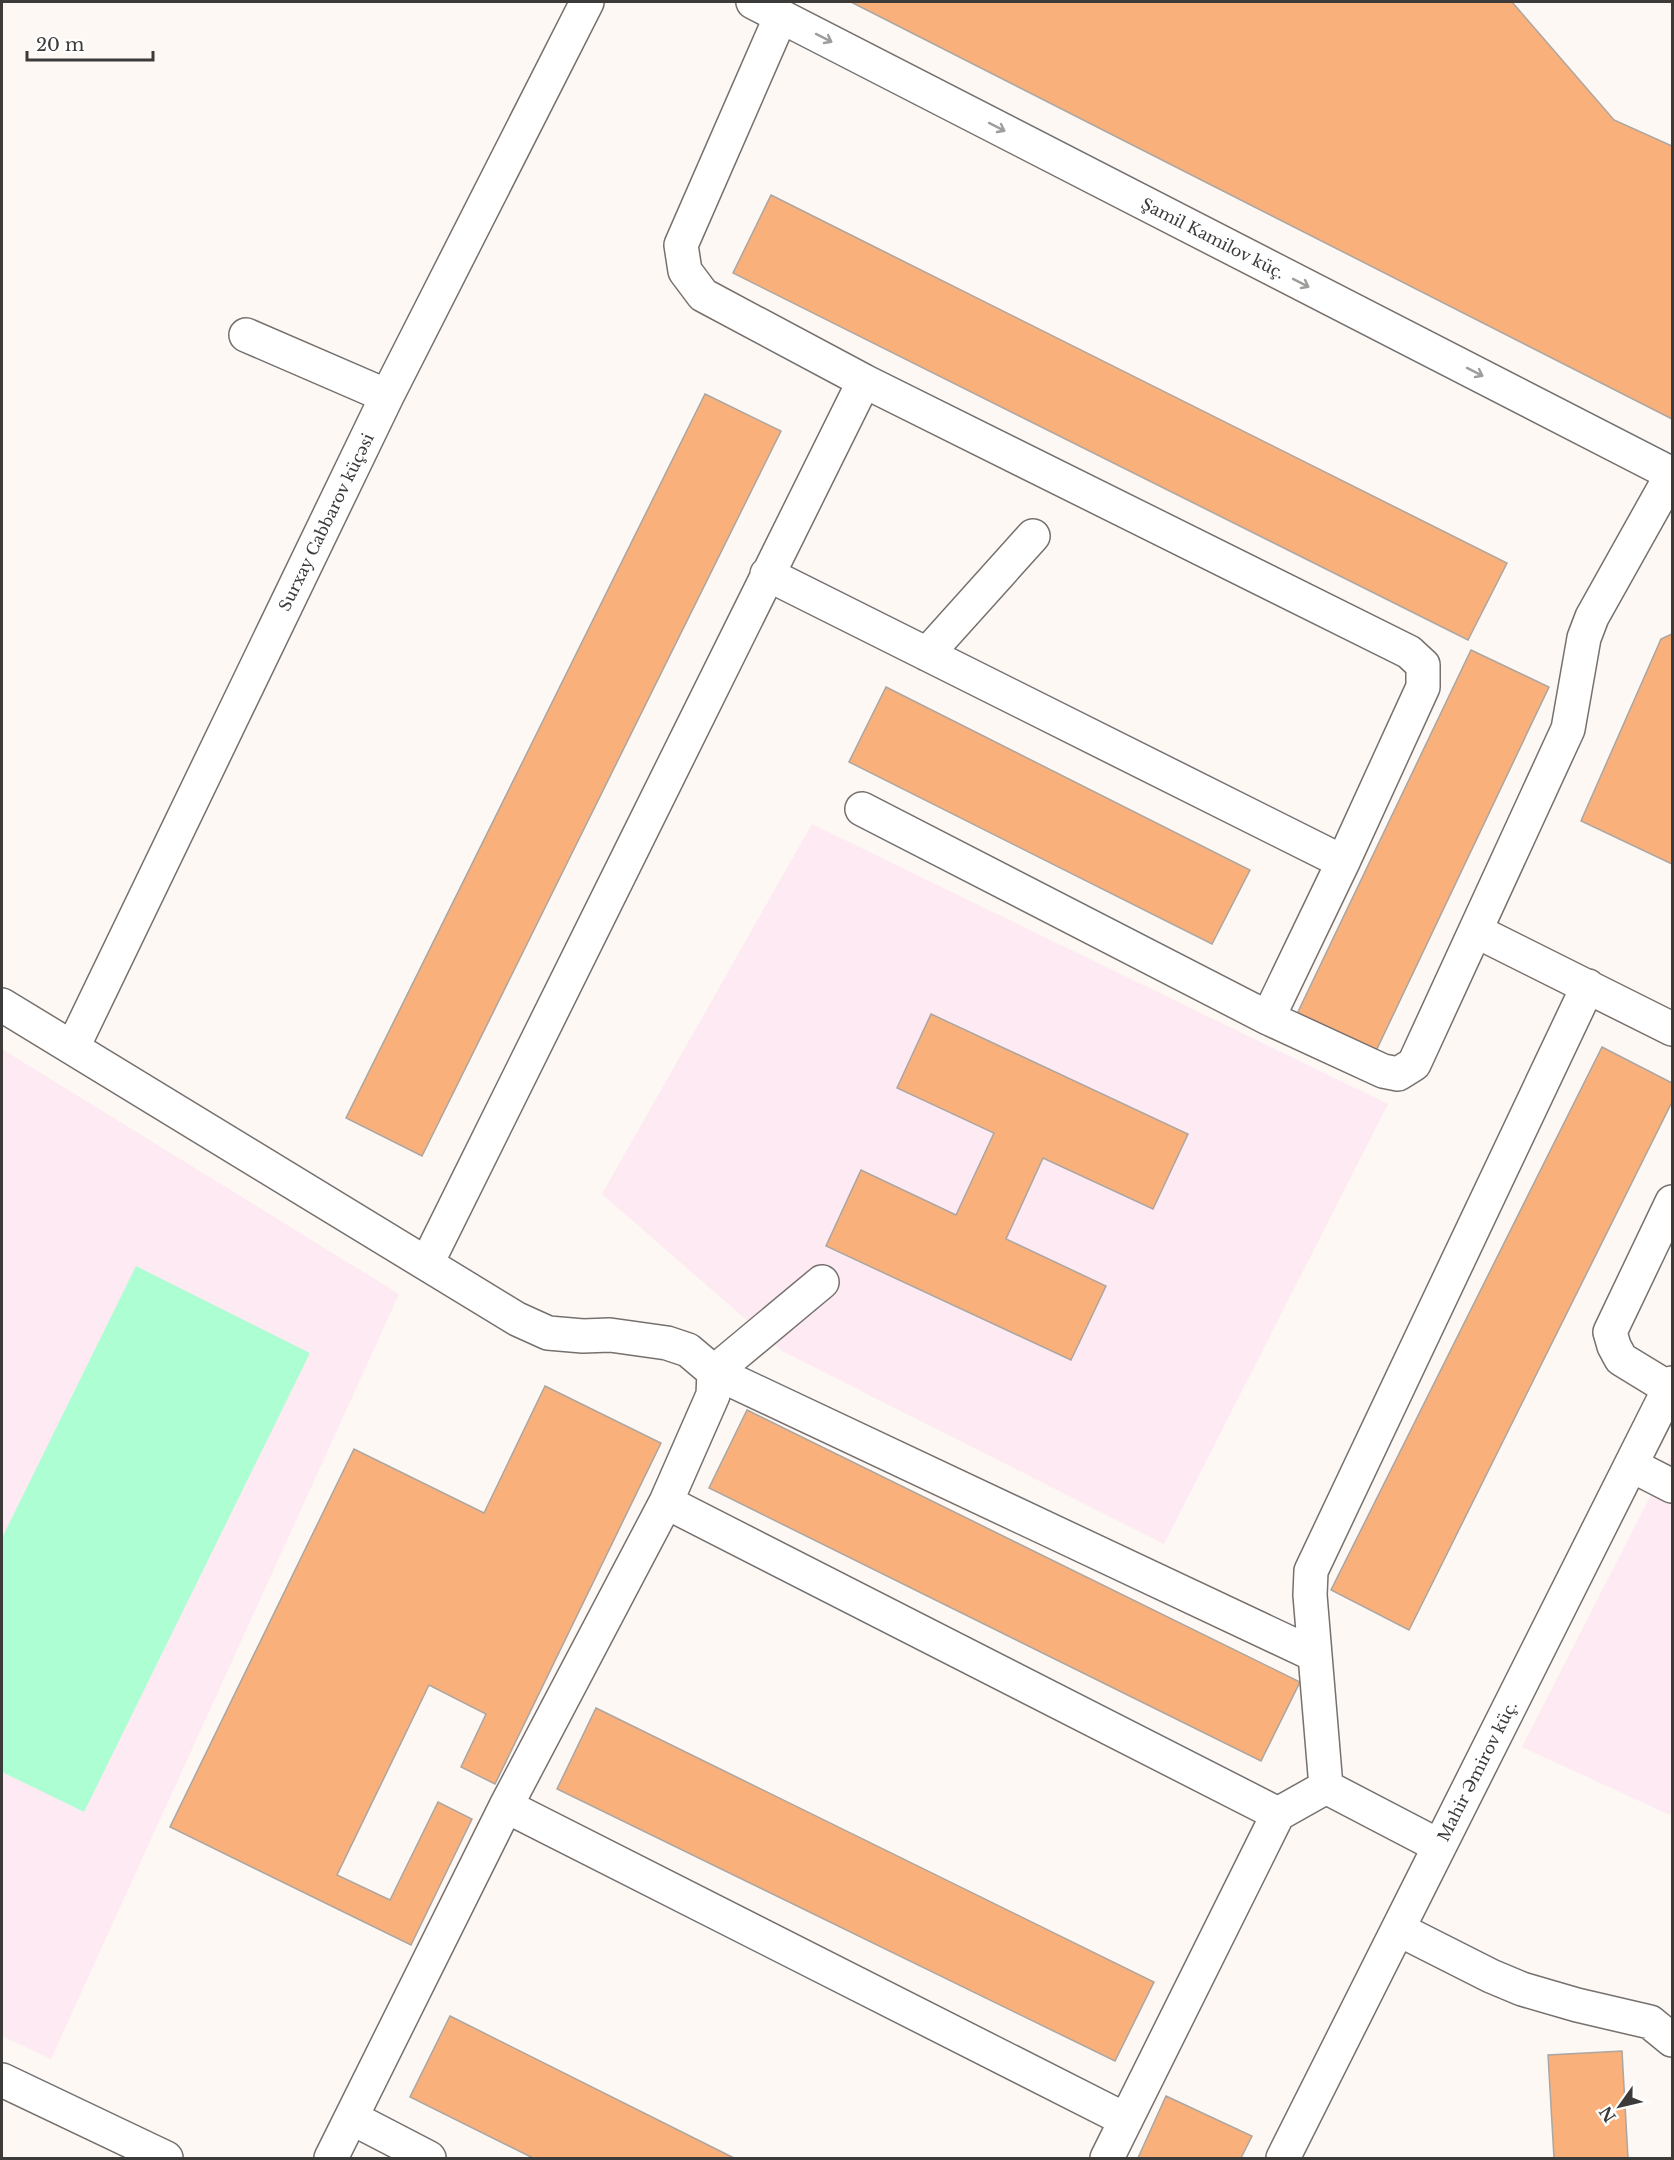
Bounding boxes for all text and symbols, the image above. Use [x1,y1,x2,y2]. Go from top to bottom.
scale bar [27,24,153,62]
one-way arrow [814,33,832,44]
text: 20 m [36,34,84,56]
one-way arrow [988,121,1005,133]
street label: Şamil Kamilov küç. [1138,193,1288,283]
one-way arrow [1292,278,1310,290]
one-way arrow [1465,367,1483,379]
street label: Surxay Cabbarov küçəsi [274,429,378,614]
street label: Mahir Əmirov küç. [1433,1697,1521,1845]
north arrow [1590,2076,1650,2136]
text: N [1595,2103,1620,2126]

